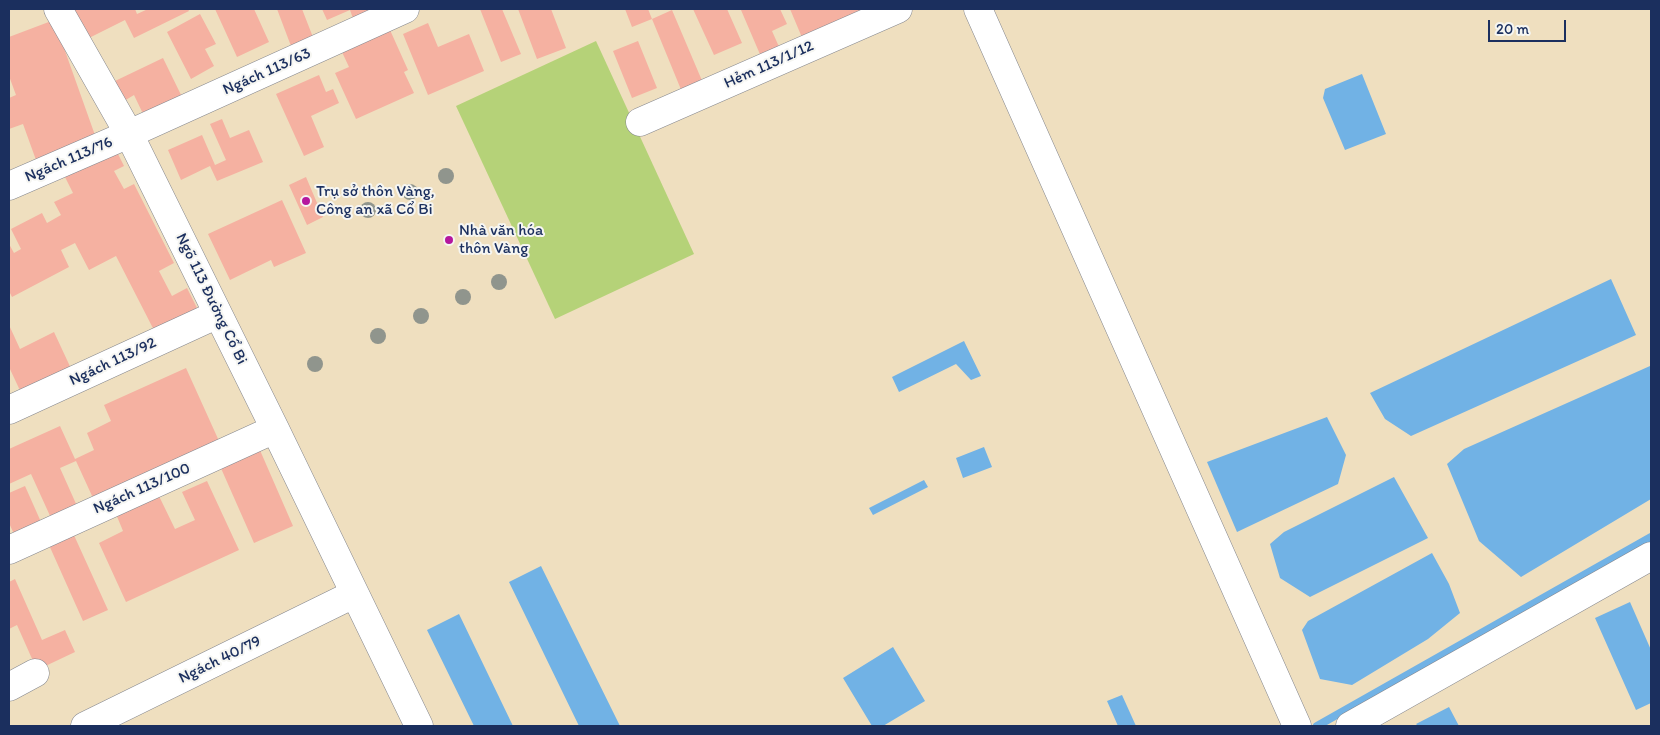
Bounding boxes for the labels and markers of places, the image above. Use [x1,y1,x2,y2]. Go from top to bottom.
place label: Trụ sở thôn Vàng, Công an xã Cổ Bi [316,182,435,220]
marker: Trụ sở thôn Vàng, Công an xã Cổ Bi [300,195,312,207]
place label: Nhà văn hóa thôn Vàng [459,221,543,259]
marker: Nhà văn hóa thôn Vàng [443,234,455,246]

